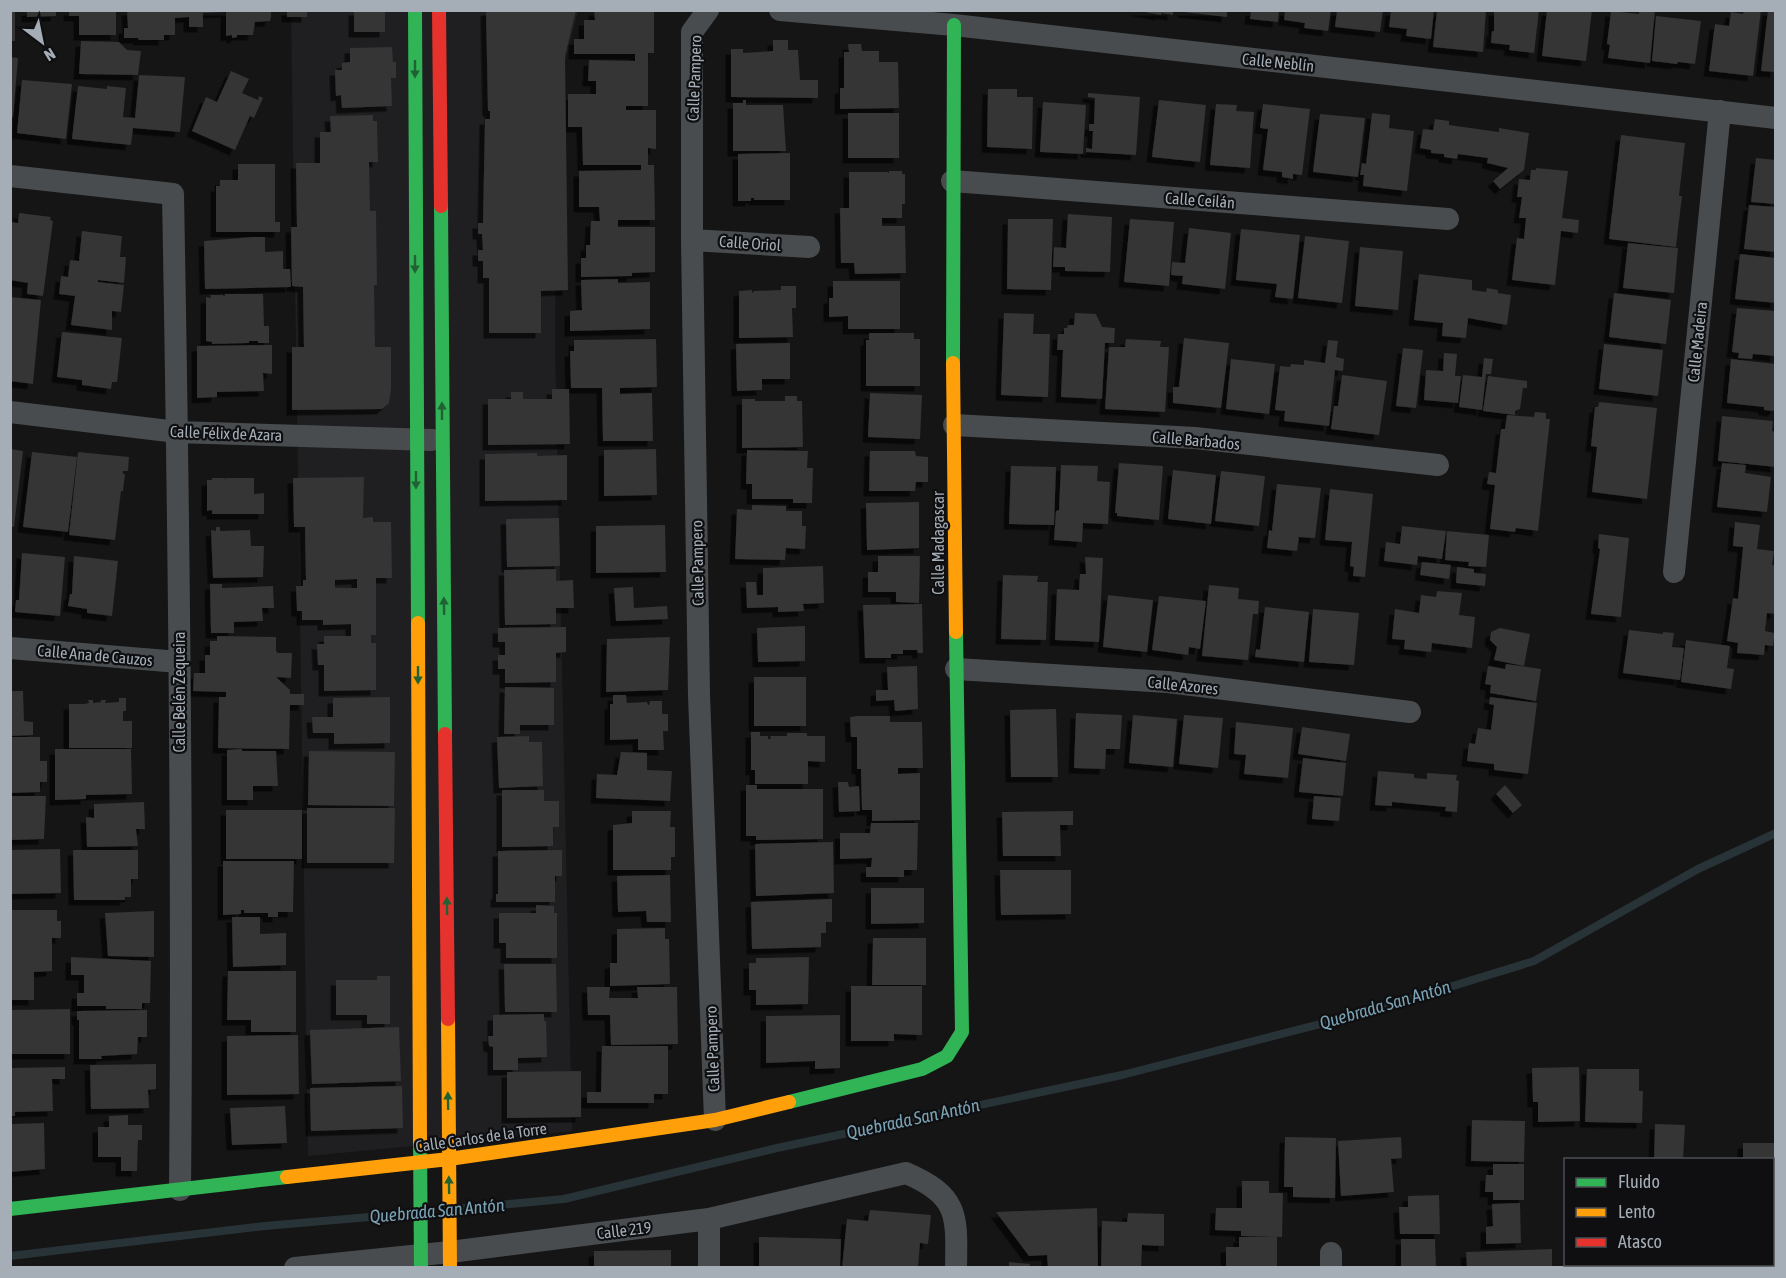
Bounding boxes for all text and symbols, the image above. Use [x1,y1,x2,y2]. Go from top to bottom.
north arrow [12,12,72,72]
street label: Calle Pampero [684,35,705,121]
text: N [41,45,59,65]
street label: Calle Neblín [1241,49,1315,75]
one-way arrow [410,59,420,78]
street label: Calle Ceilán [1164,189,1236,211]
street label: Calle Oriol [718,232,782,254]
one-way arrow [410,254,420,273]
street label: Calle Madeira [1684,301,1710,383]
one-way arrow [438,401,447,420]
street label: Calle Félix de Azara [170,422,282,444]
street label: Calle Barbados [1151,427,1241,453]
one-way arrow [411,470,421,489]
street label: Calle Madagascar [929,491,948,595]
street label: Calle Pampero [687,520,708,606]
one-way arrow [439,596,449,615]
street label: Calle Belén Zequeira [170,631,189,753]
street label: Calle Ana de Cauzos [37,641,154,669]
one-way arrow [413,665,423,684]
street label: Calle Azores [1147,672,1220,698]
one-way arrow [442,896,452,915]
water label: Quebrada San Antón [1317,976,1453,1033]
street label: Calle Pampero [702,1006,723,1092]
one-way arrow [443,1091,453,1110]
water label: Quebrada San Antón [845,1094,982,1143]
street label: Calle Carlos de la Torre [414,1119,548,1155]
legend [1564,1158,1774,1266]
text: Fluido [1618,1171,1660,1192]
one-way arrow [444,1175,454,1194]
water label: Quebrada San Antón [369,1194,506,1227]
text: Lento [1618,1201,1655,1222]
street label: Calle 219 [596,1218,652,1242]
text: Atasco [1618,1231,1662,1252]

